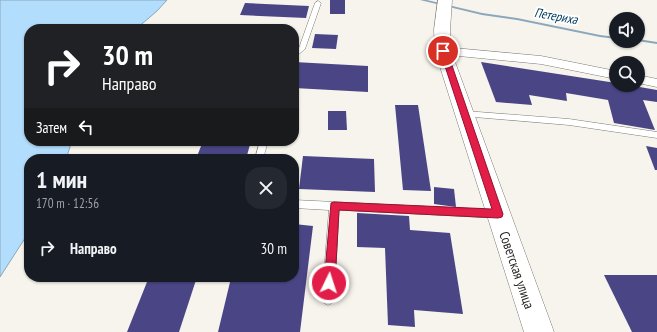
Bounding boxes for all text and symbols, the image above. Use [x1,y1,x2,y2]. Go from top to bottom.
water label: Петериха [533,4,580,28]
map controls [609,12,645,92]
button: sound [609,12,645,48]
pin [426,34,460,68]
text: 30 m [102,36,153,73]
icon: right [36,40,88,92]
icon: arrive [432,40,454,62]
button: search [609,56,645,92]
text: Направо [102,72,157,95]
icon: left [75,116,97,138]
text: Затем [36,118,67,137]
text: 1 мин [36,164,87,195]
button: close [245,167,287,209]
text: 170 m · 12:56 [36,195,99,212]
street label: Советская улица [495,229,539,311]
icon: right [36,237,58,259]
text: Направо [70,239,117,258]
text: 30 m [261,239,287,258]
position arrow [308,262,350,304]

